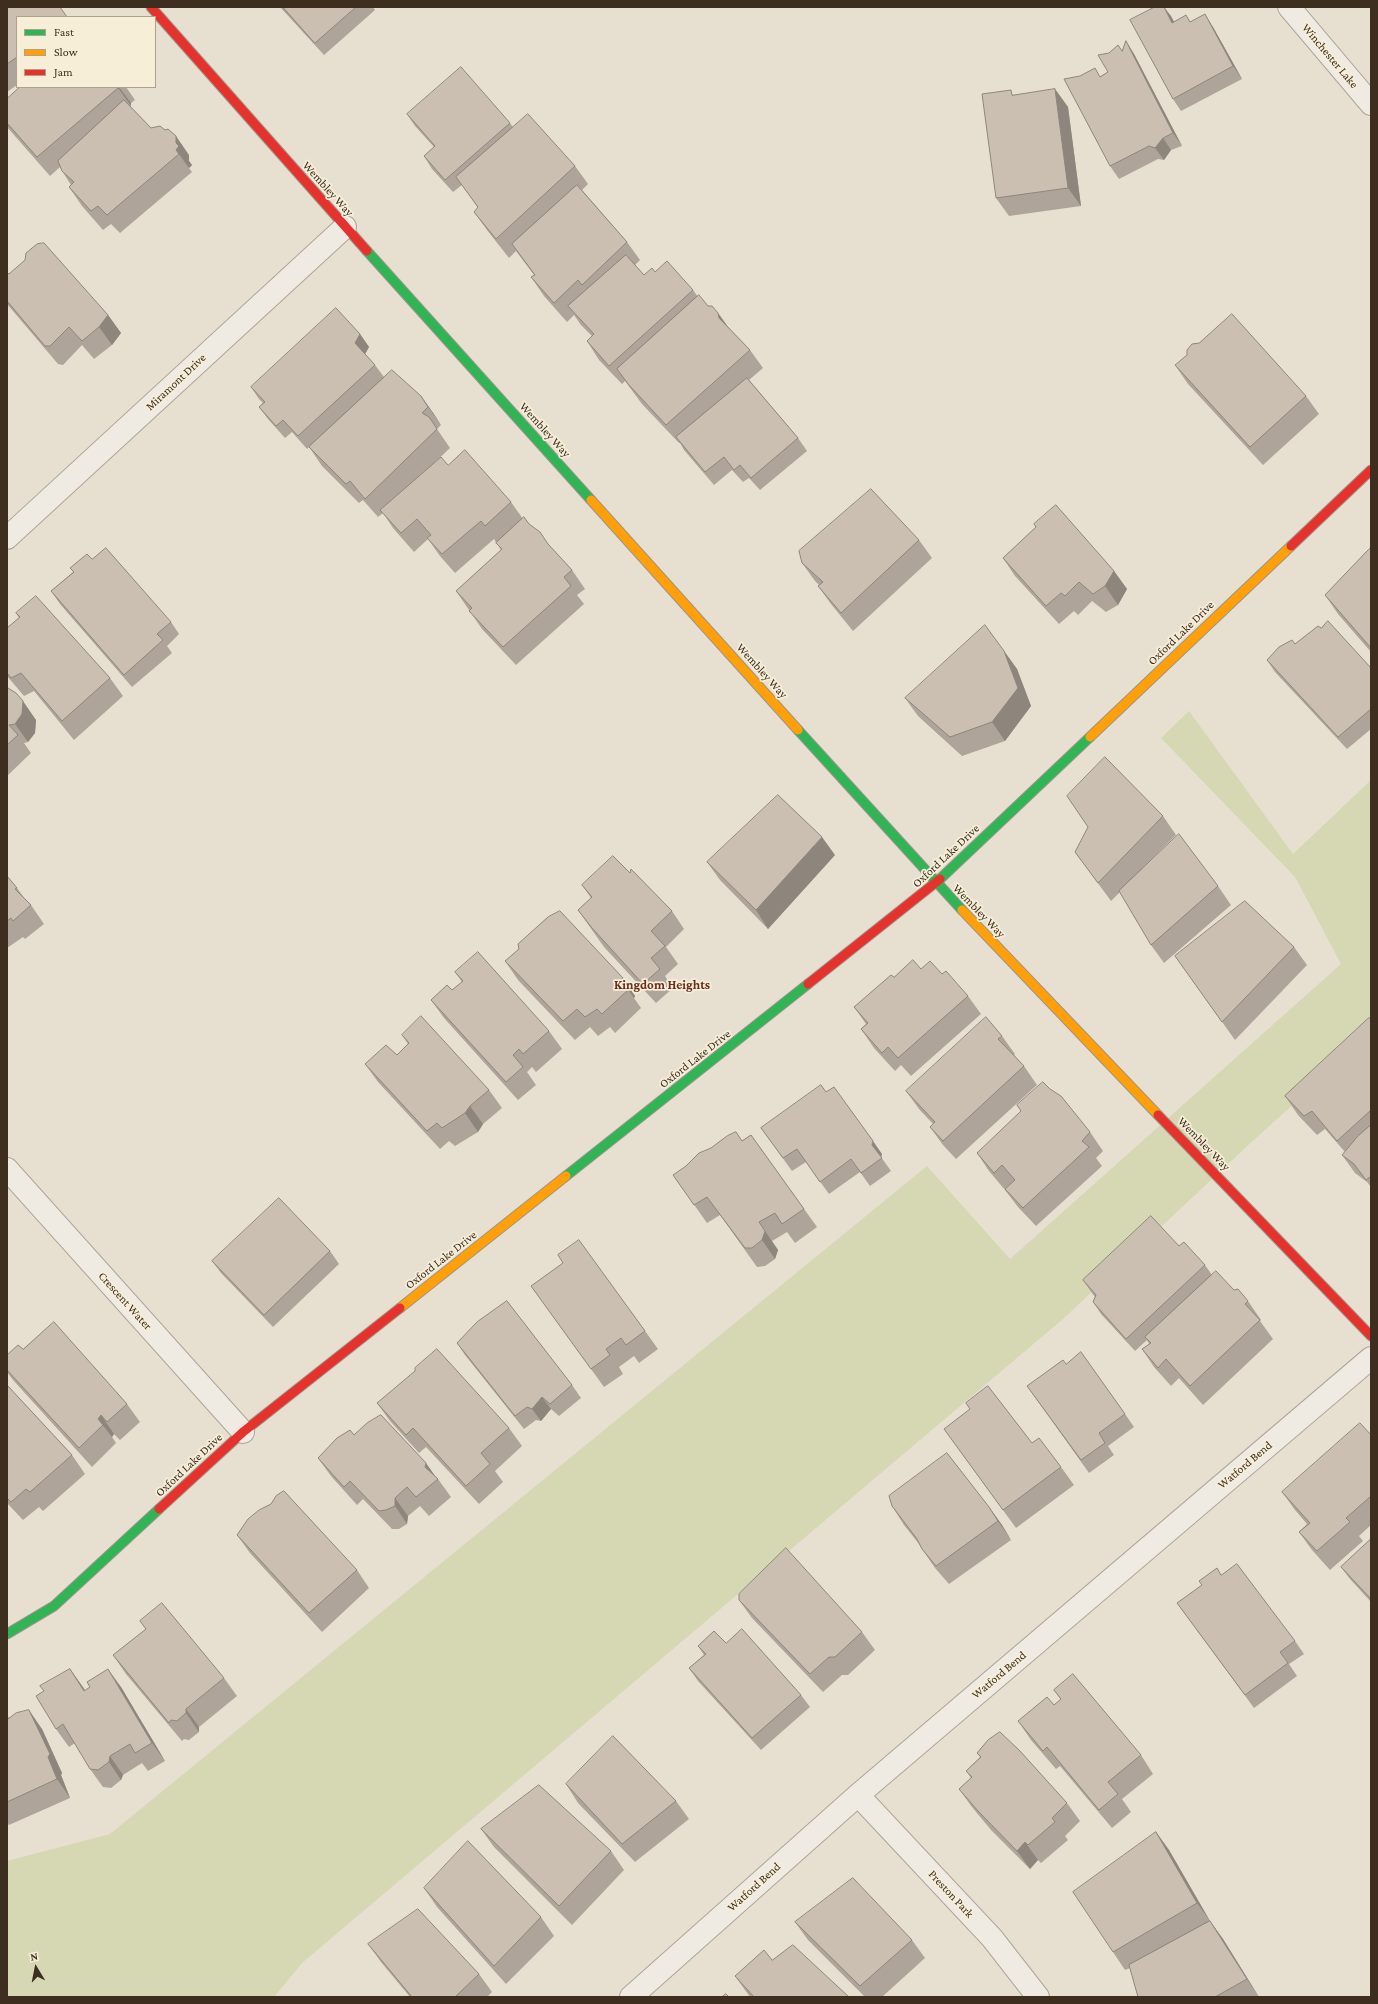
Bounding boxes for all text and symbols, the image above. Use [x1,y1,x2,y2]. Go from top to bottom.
legend [16,16,156,88]
street label: Winchester Lake [1299,21,1361,91]
text: Fast [54,25,74,39]
text: Slow [54,45,78,59]
text: Jam [54,65,73,79]
street label: Wembley Way [299,158,357,220]
street label: Miramont Drive [143,350,209,414]
street label: Wembley Way [516,399,574,461]
street label: Oxford Lake Drive [1145,598,1217,668]
street label: Wembley Way [733,640,791,702]
street label: Oxford Lake Drive [909,821,983,891]
street label: Wembley Way [950,881,1008,941]
district label: Kingdom Heights [614,977,710,993]
street label: Oxford Lake Drive [656,1027,734,1091]
street label: Wembley Way [1175,1114,1233,1174]
street label: Oxford Lake Drive [402,1228,480,1292]
street label: Crescent Water [95,1269,155,1333]
street label: Oxford Lake Drive [152,1430,226,1500]
street label: Watford Bend [1215,1438,1275,1492]
street label: Watford Bend [969,1648,1029,1702]
street label: Watford Bend [724,1859,784,1915]
street label: Preston Park [925,1867,977,1921]
north arrow [16,1948,56,1988]
text: N [29,1950,39,1963]

